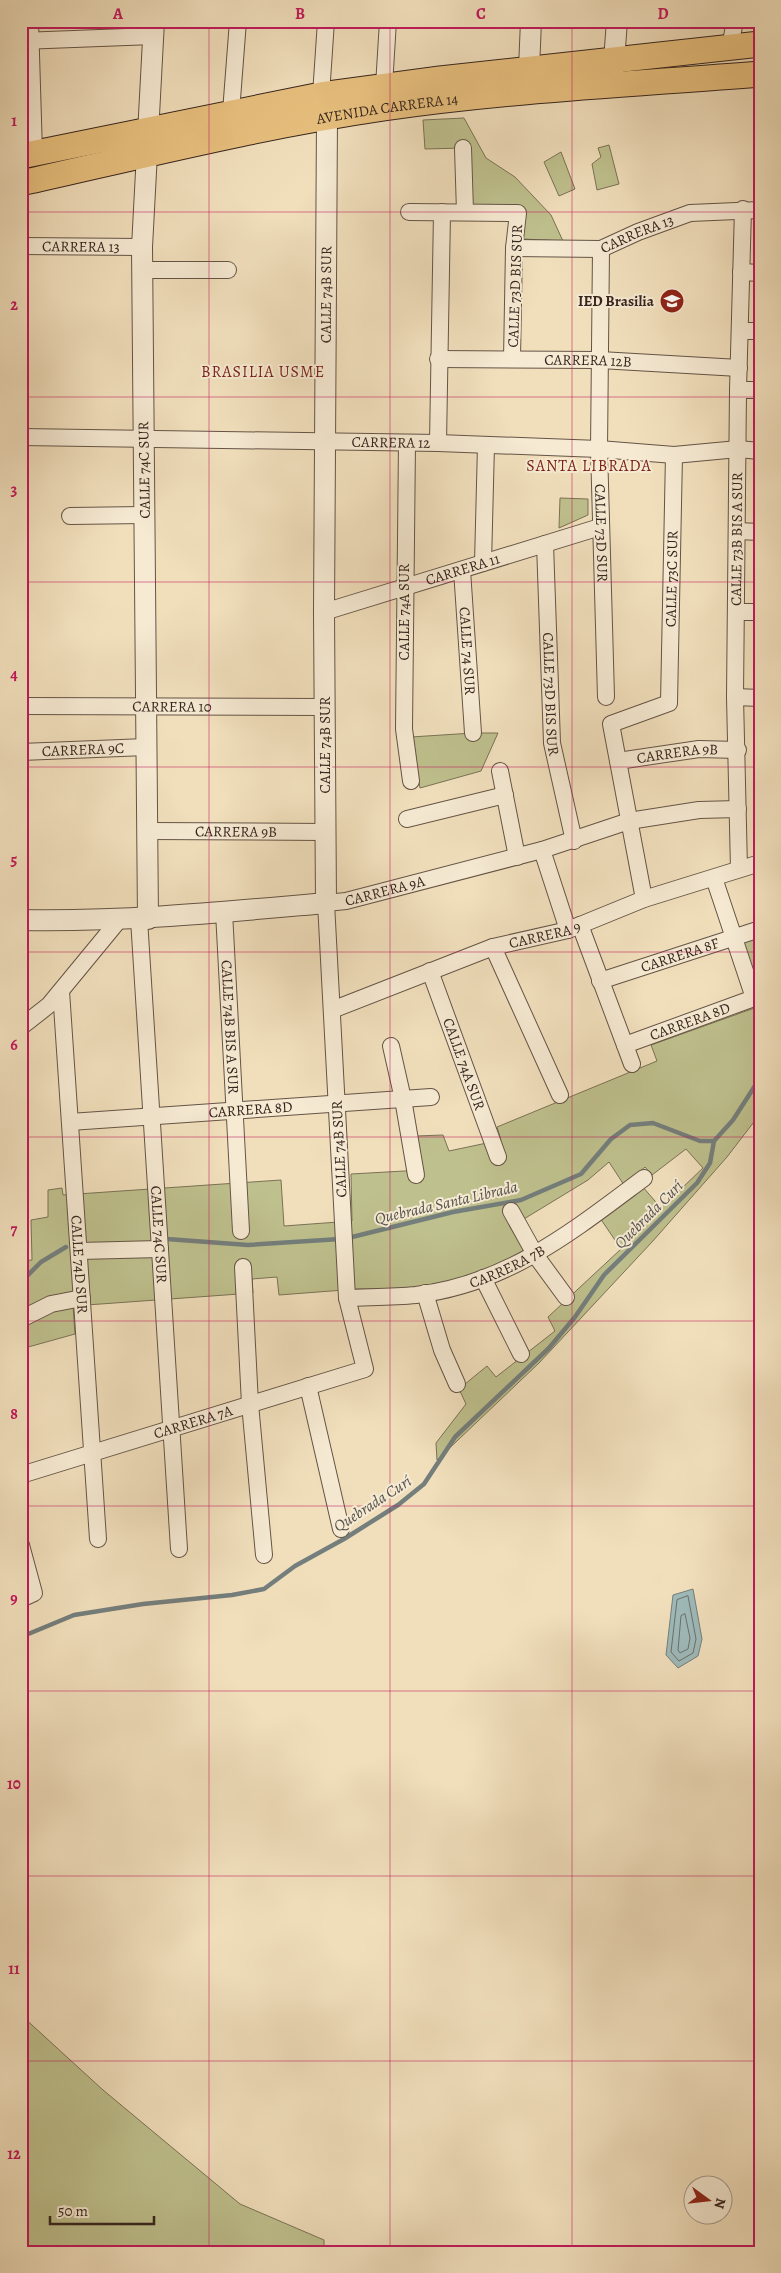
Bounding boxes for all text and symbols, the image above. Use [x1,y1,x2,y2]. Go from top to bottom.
text: A [112,3,124,25]
text: B [295,3,305,25]
text: C [476,3,486,25]
text: D [657,3,669,25]
street label: AVENIDA CARRERA 14 [314,89,459,129]
text: 1 [11,110,17,132]
street label: CARRERA 13 [597,210,676,258]
street label: CALLE 73D BIS SUR [503,223,527,348]
street label: CARRERA 13 [42,236,120,257]
street label: CALLE 74B SUR [316,245,336,343]
school or university icon: IED Brasilia [659,288,685,314]
place label: IED Brasilia [578,291,655,311]
text: 2 [10,294,18,316]
street label: CARRERA 12B [544,350,632,372]
district label: BRASILIA USME [201,361,325,383]
street label: CALLE 74C SUR [133,420,155,519]
street label: CARRERA 12 [352,432,430,453]
district label: SANTA LIBRADA [526,455,652,477]
street label: CALLE 73B BIS A SUR [726,471,747,606]
text: 3 [11,479,18,501]
street label: CALLE 73D SUR [590,484,613,583]
street label: CALLE 73C SUR [661,529,682,627]
street label: CARRERA 11 [423,548,502,590]
street label: CALLE 74A SUR [394,563,414,660]
street label: CALLE 74 SUR [455,606,480,696]
street label: CALLE 73D BIS SUR [538,632,565,758]
text: 4 [10,664,18,686]
street label: CARRERA 10 [132,696,212,717]
street label: CALLE 74B SUR [315,696,335,793]
street label: CARRERA 9C [41,738,125,761]
street label: CARRERA 9B [635,739,718,768]
street label: CARRERA 9B [195,821,277,842]
text: 5 [11,849,18,871]
street label: CARRERA 9A [343,871,427,911]
street label: CARRERA 9 [507,916,584,953]
street label: CARRERA 8F [638,933,722,977]
street label: CALLE 74B BIS A SUR [217,959,244,1095]
street label: CARRERA 8D [647,998,733,1045]
street label: CALLE 74A SUR [438,1015,490,1114]
text: 6 [10,1034,18,1056]
street label: CARRERA 8D [208,1097,293,1122]
street label: CALLE 74B SUR [326,1099,352,1198]
water label: Quebrada Curí [609,1175,688,1254]
water label: Quebrada Santa Librada [373,1176,520,1230]
street label: CALLE 74C SUR [146,1185,172,1284]
street label: CALLE 74D SUR [66,1215,93,1315]
text: 7 [11,1219,18,1241]
street label: CARRERA 7B [467,1240,549,1293]
street label: CARRERA 7A [151,1400,235,1444]
text: 8 [10,1403,18,1425]
water label: Quebrada Curí [329,1470,416,1537]
text: 9 [10,1588,18,1610]
text: 10 [7,1773,21,1795]
text: 11 [8,1958,20,1980]
text: 12 [7,2143,21,2165]
north arrow [684,2176,734,2226]
scale bar [50,2193,154,2225]
text: N [710,2196,731,2211]
text: 50 m [58,2201,88,2221]

